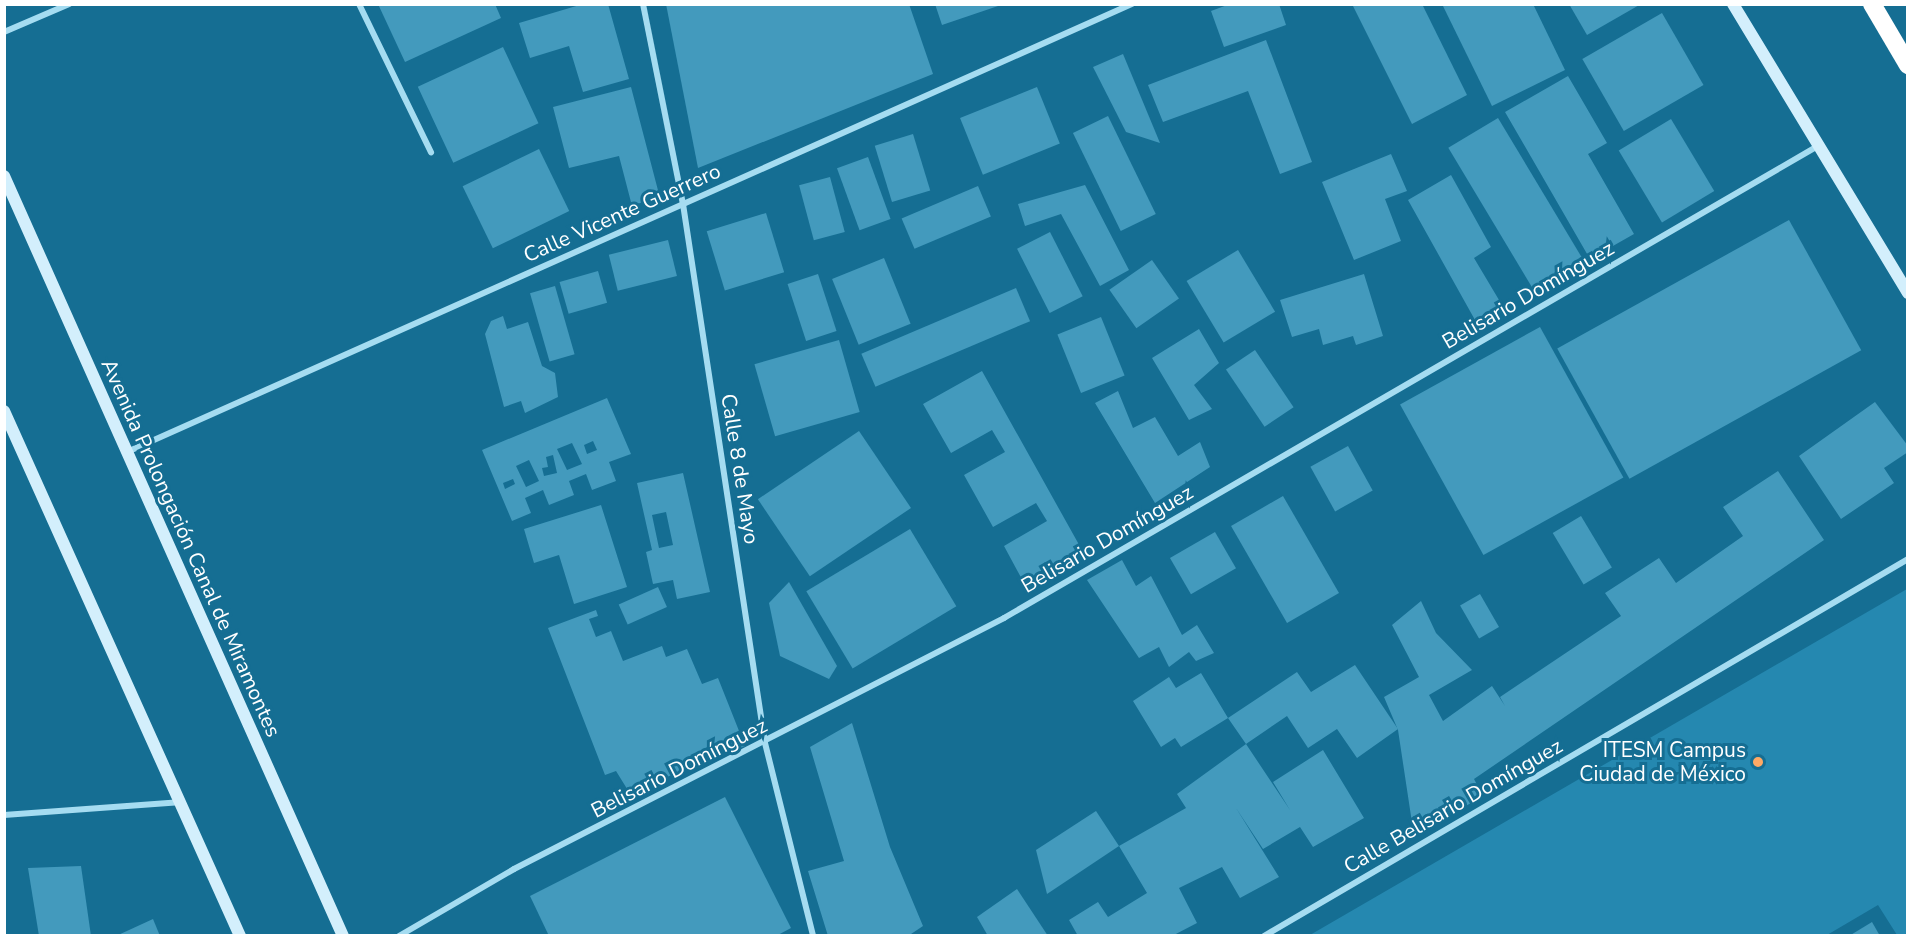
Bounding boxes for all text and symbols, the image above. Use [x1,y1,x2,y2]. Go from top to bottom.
street label: Calle Vicente Guerrero [520,158,724,268]
street label: Belisario Domínguez [1438,236,1618,354]
street label: Avenida Prolongación Canal de Miramontes [96,355,286,741]
street label: Calle 8 de Mayo [716,392,764,546]
street label: Belisario Domínguez [1017,480,1197,598]
street label: Belisario Domínguez [587,713,771,823]
street label: Calle Belisario Domínguez [1339,733,1567,879]
place label: ITESM Campus Ciudad de México [1579,737,1746,787]
marker: ITESM Campus Ciudad de México [1751,755,1765,769]

